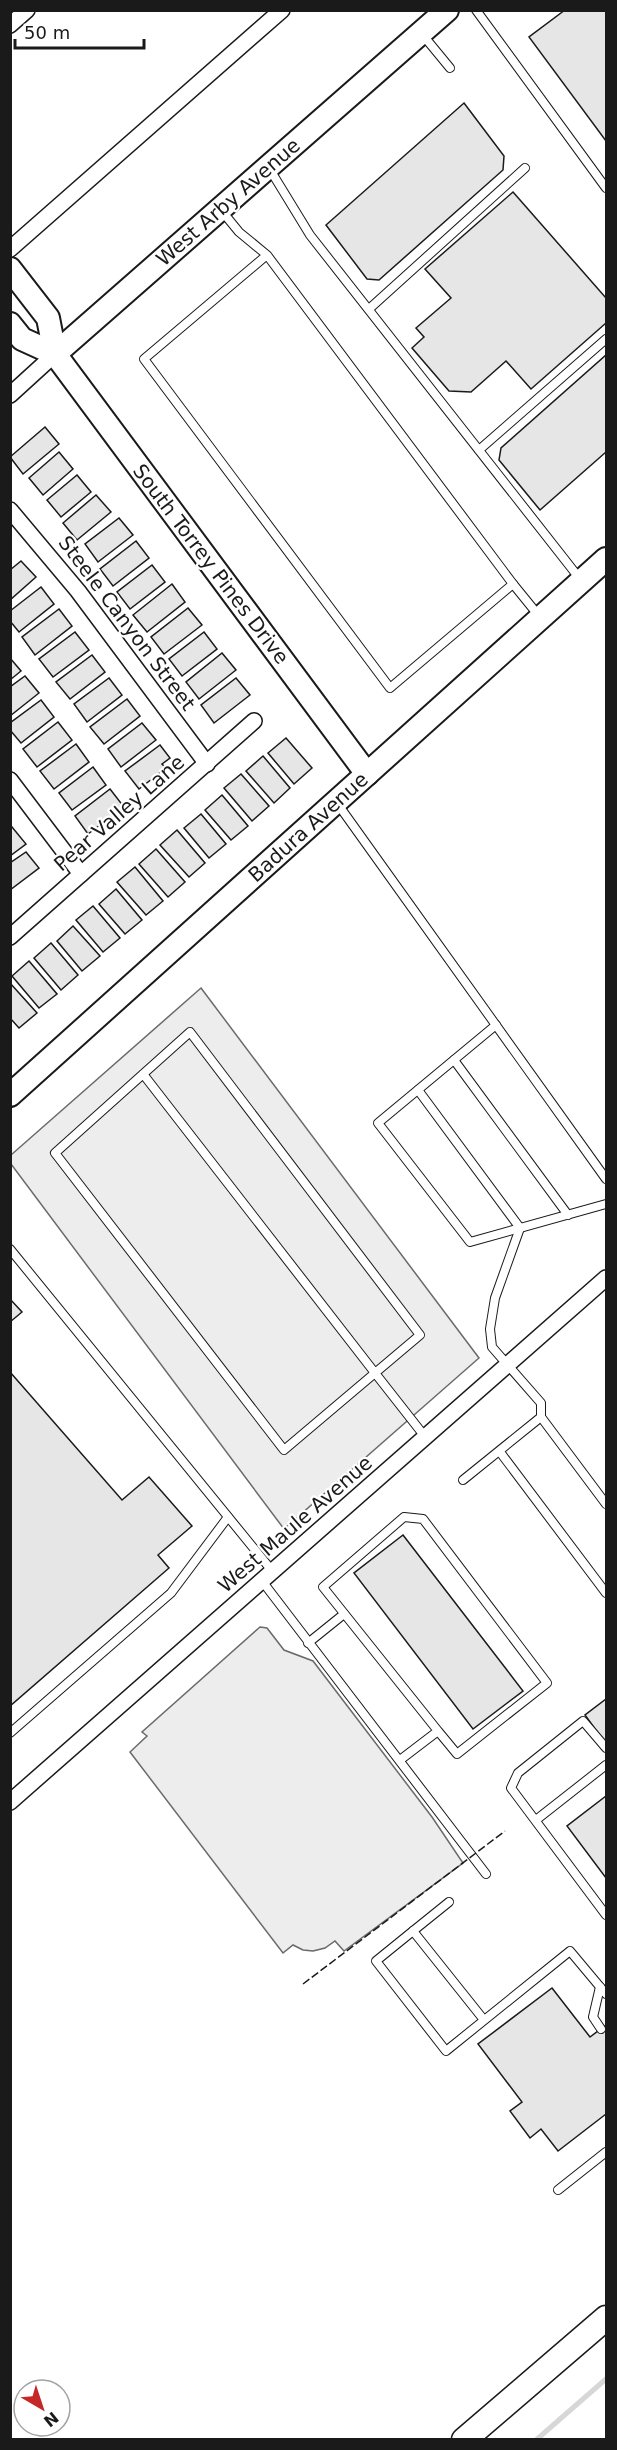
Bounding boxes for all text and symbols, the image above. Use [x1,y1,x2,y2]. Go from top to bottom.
scale bar [15,12,144,50]
text: 50 m [24,22,70,43]
street label: West Arby Avenue [151,133,305,271]
street label: South Torrey Pines Drive [128,459,294,669]
street label: Steele Canyon Street [54,531,201,715]
street label: Pear Valley Lane [49,750,189,876]
street label: Badura Avenue [243,767,373,887]
street label: West Maule Avenue [213,1451,377,1597]
north arrow [12,2378,72,2438]
text: N [40,2408,62,2431]

